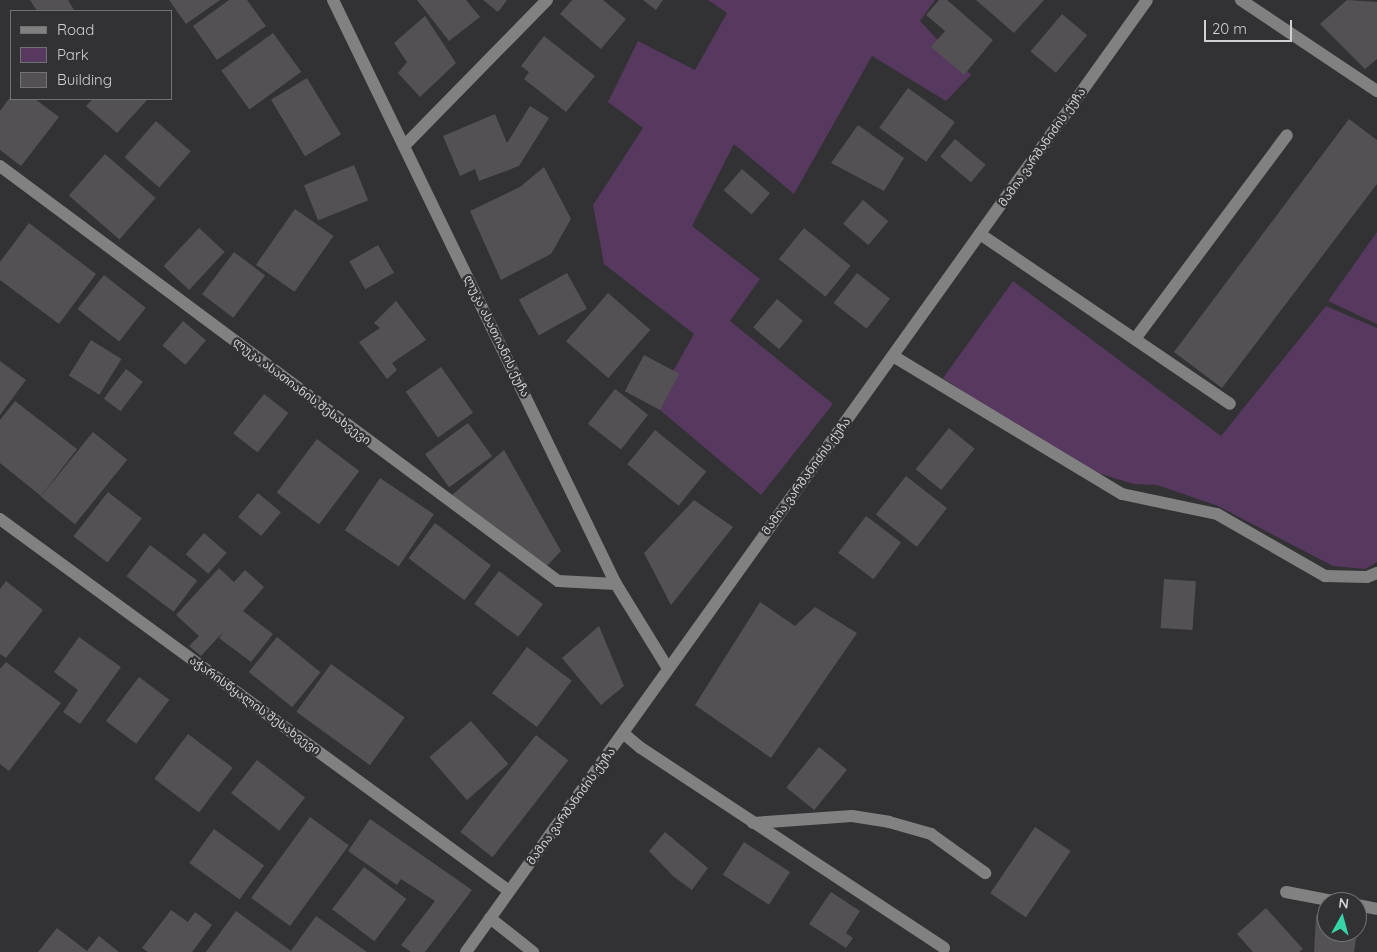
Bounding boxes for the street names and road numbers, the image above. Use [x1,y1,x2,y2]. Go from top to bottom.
street label: მამია ვარშანიძის ქუჩა [996,85,1088,209]
street label: ლუკა ასათიანის ქუჩა [461,273,533,399]
street label: ლუკა ასათიანის შესახვევი [230,334,374,448]
street label: მამია ვარშანიძის ქუჩა [759,415,853,537]
street label: აჭარისწყალის შესახვევი [187,653,323,757]
street label: მამია ვარშანიძის ქუჩა [524,745,618,867]

